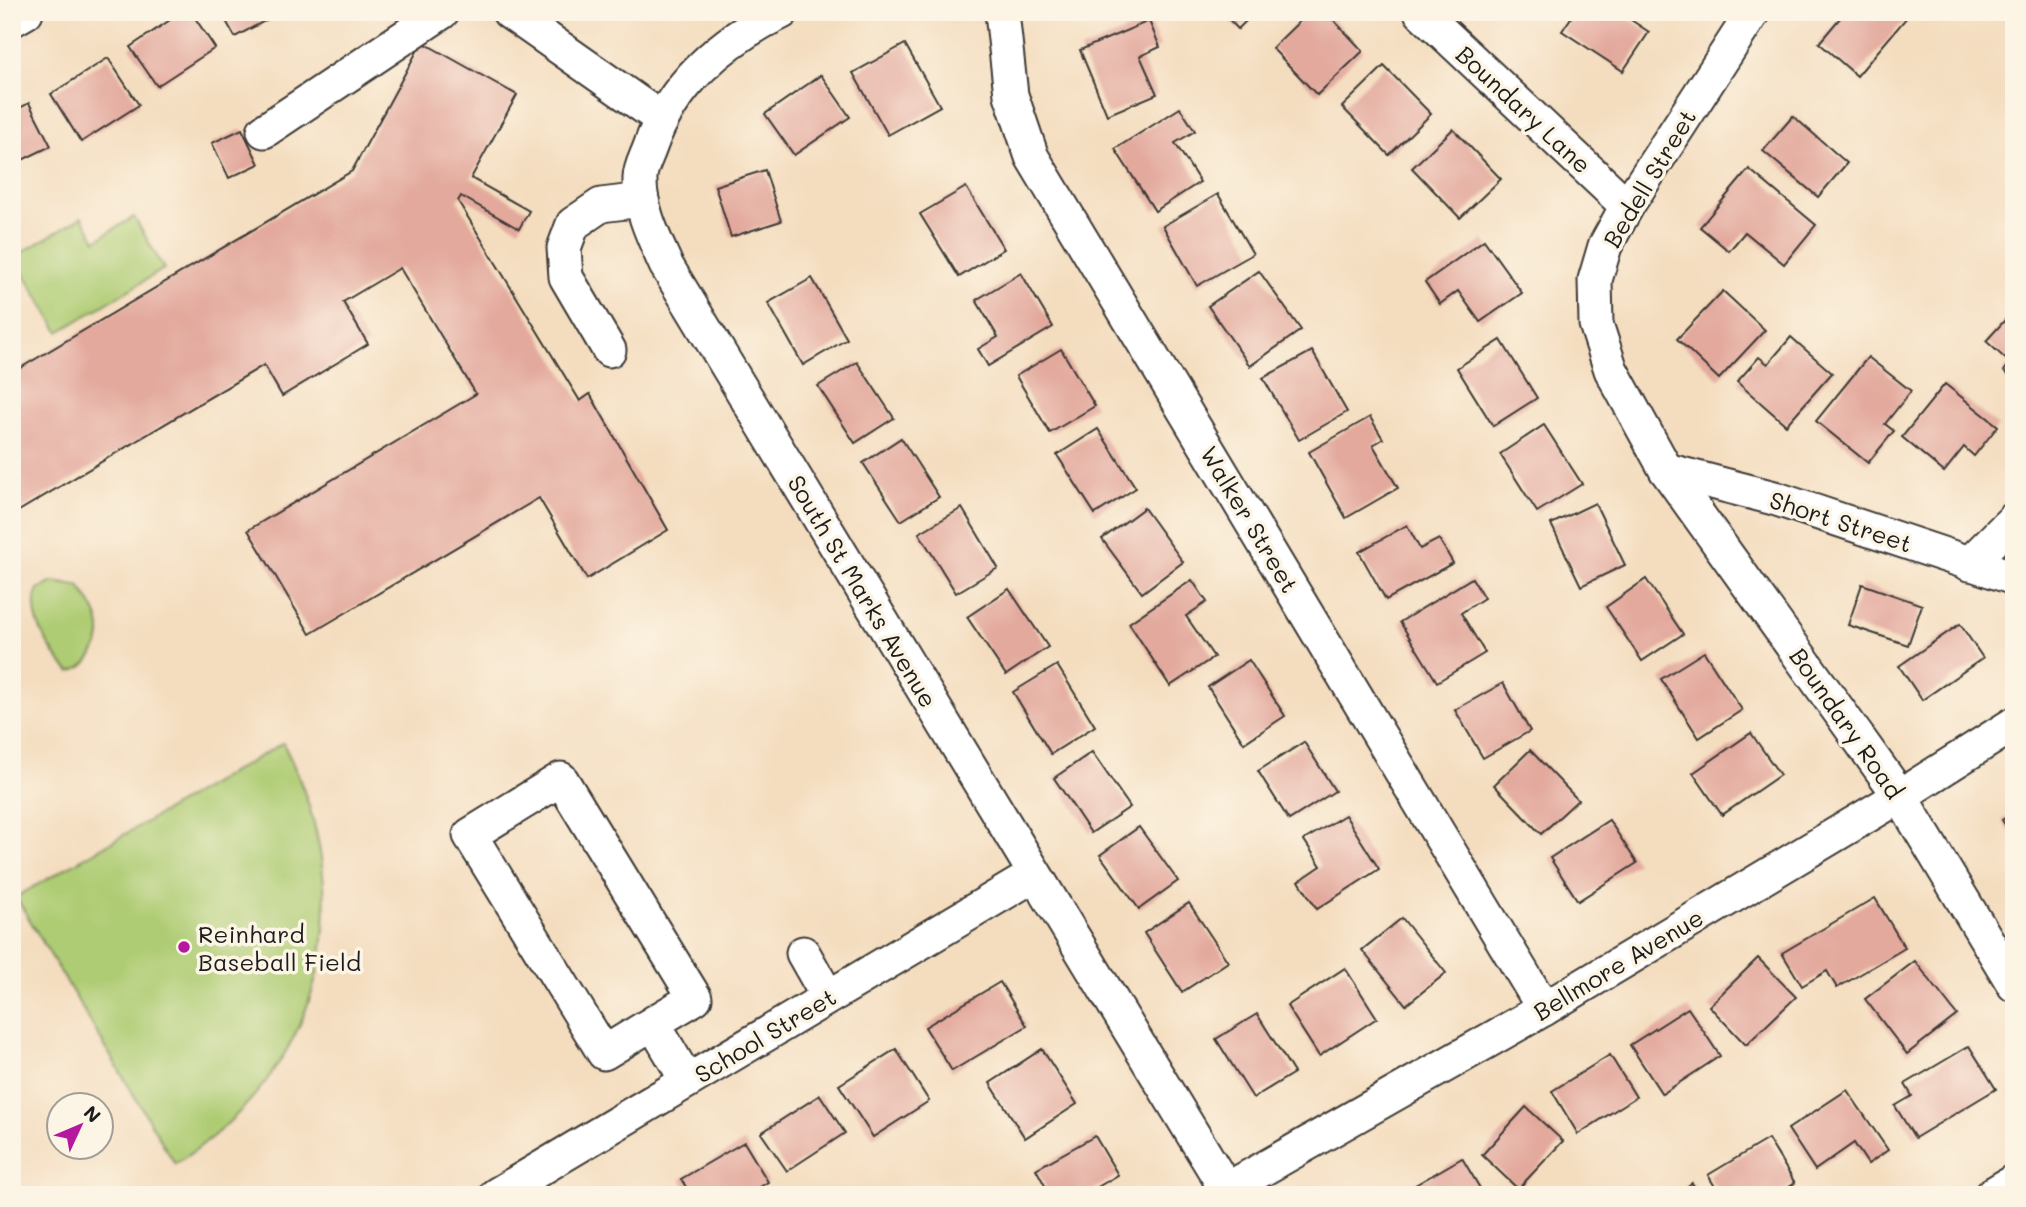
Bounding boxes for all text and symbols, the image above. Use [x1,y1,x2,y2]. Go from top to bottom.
street label: Boundary Lane [1450,38,1598,180]
street label: Bedell Street [1596,103,1702,253]
street label: Walker Street [1194,440,1306,598]
street label: South St Marks Avenue [781,469,945,713]
street label: Short Street [1766,483,1916,559]
street label: Boundary Road [1783,641,1911,805]
street label: Bellmore Avenue [1527,901,1709,1027]
place label: Reinhard Baseball Field [198,918,361,977]
marker: Reinhard Baseball Field [176,939,192,955]
street label: School Street [689,981,841,1089]
north arrow [46,1092,116,1162]
text: N [79,1100,107,1128]

